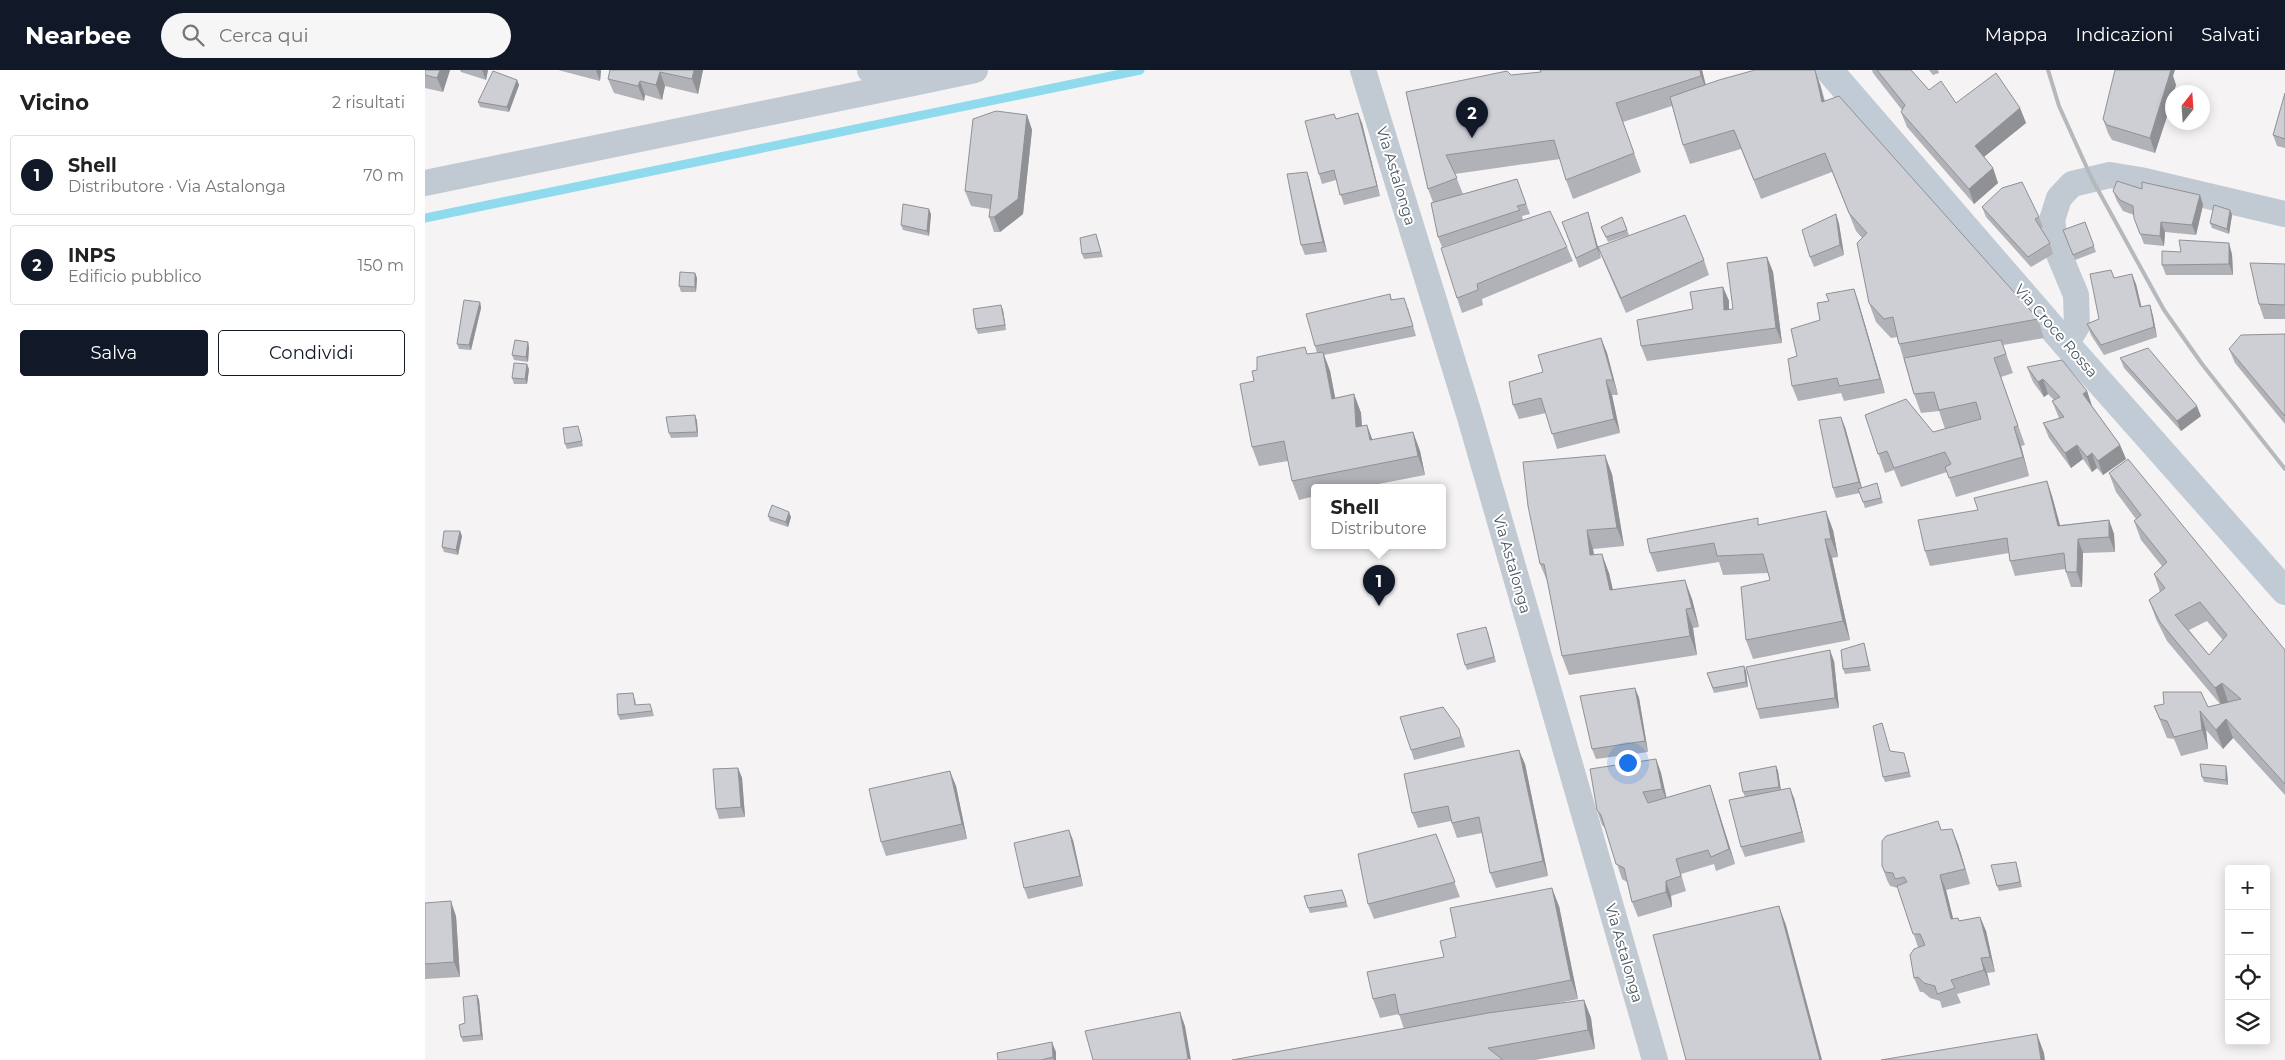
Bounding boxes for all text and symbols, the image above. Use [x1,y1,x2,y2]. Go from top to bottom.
search box [161,13,511,58]
text: Nearbee [25,21,131,50]
icon: search [179,21,207,49]
text: Cerca qui [219,24,309,47]
text: Mappa [1985,24,2048,46]
text: Indicazioni [2076,24,2173,46]
text: Salvati [2201,24,2260,46]
north arrow [2165,85,2210,130]
text: Vicino [20,90,89,115]
text: 2 risultati [332,93,405,112]
pin: 2 [1456,97,1488,138]
street label: Via Astalonga [1372,124,1421,228]
text: Shell [68,154,117,177]
text: 1 [34,166,40,185]
text: 70 m [363,166,404,185]
text: Distributore · Via Astalonga [68,177,286,196]
text: INPS [68,244,116,267]
text: 2 [32,256,42,275]
text: 150 m [357,256,404,275]
text: Edificio pubblico [68,267,202,286]
street label: Via Croce Rossa [2011,280,2102,381]
button: Salva [20,330,208,376]
button: Condividi [218,330,405,376]
popup [1311,484,1446,549]
text: Shell [1330,496,1379,519]
street label: Via Astalonga [1489,512,1536,616]
text: Distributore [1330,519,1427,538]
pin: 1 [1363,565,1395,606]
your location [1615,750,1641,776]
map controls [2225,865,2270,1045]
button: + [2225,865,2270,910]
street label: Via Astalonga [1601,901,1648,1005]
button: − [2225,910,2270,955]
button: locate [2225,955,2270,1000]
button: layers [2225,1000,2270,1045]

